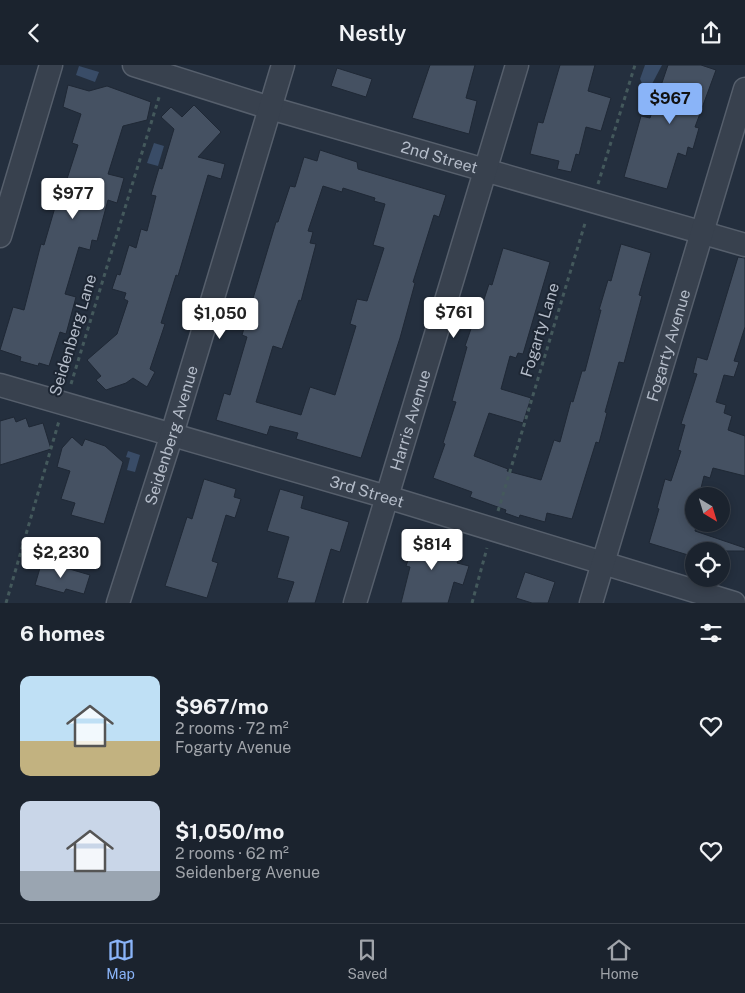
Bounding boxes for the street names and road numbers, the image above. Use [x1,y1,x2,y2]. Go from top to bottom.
street label: 2nd Street [399,137,480,177]
street label: Seidenberg Lane [45,272,101,398]
street label: Fogarty Lane [517,281,563,379]
street label: Fogarty Avenue [642,287,694,404]
street label: Seidenberg Avenue [140,363,202,507]
street label: Harris Avenue [386,367,434,473]
street label: 3rd Street [328,471,406,511]

